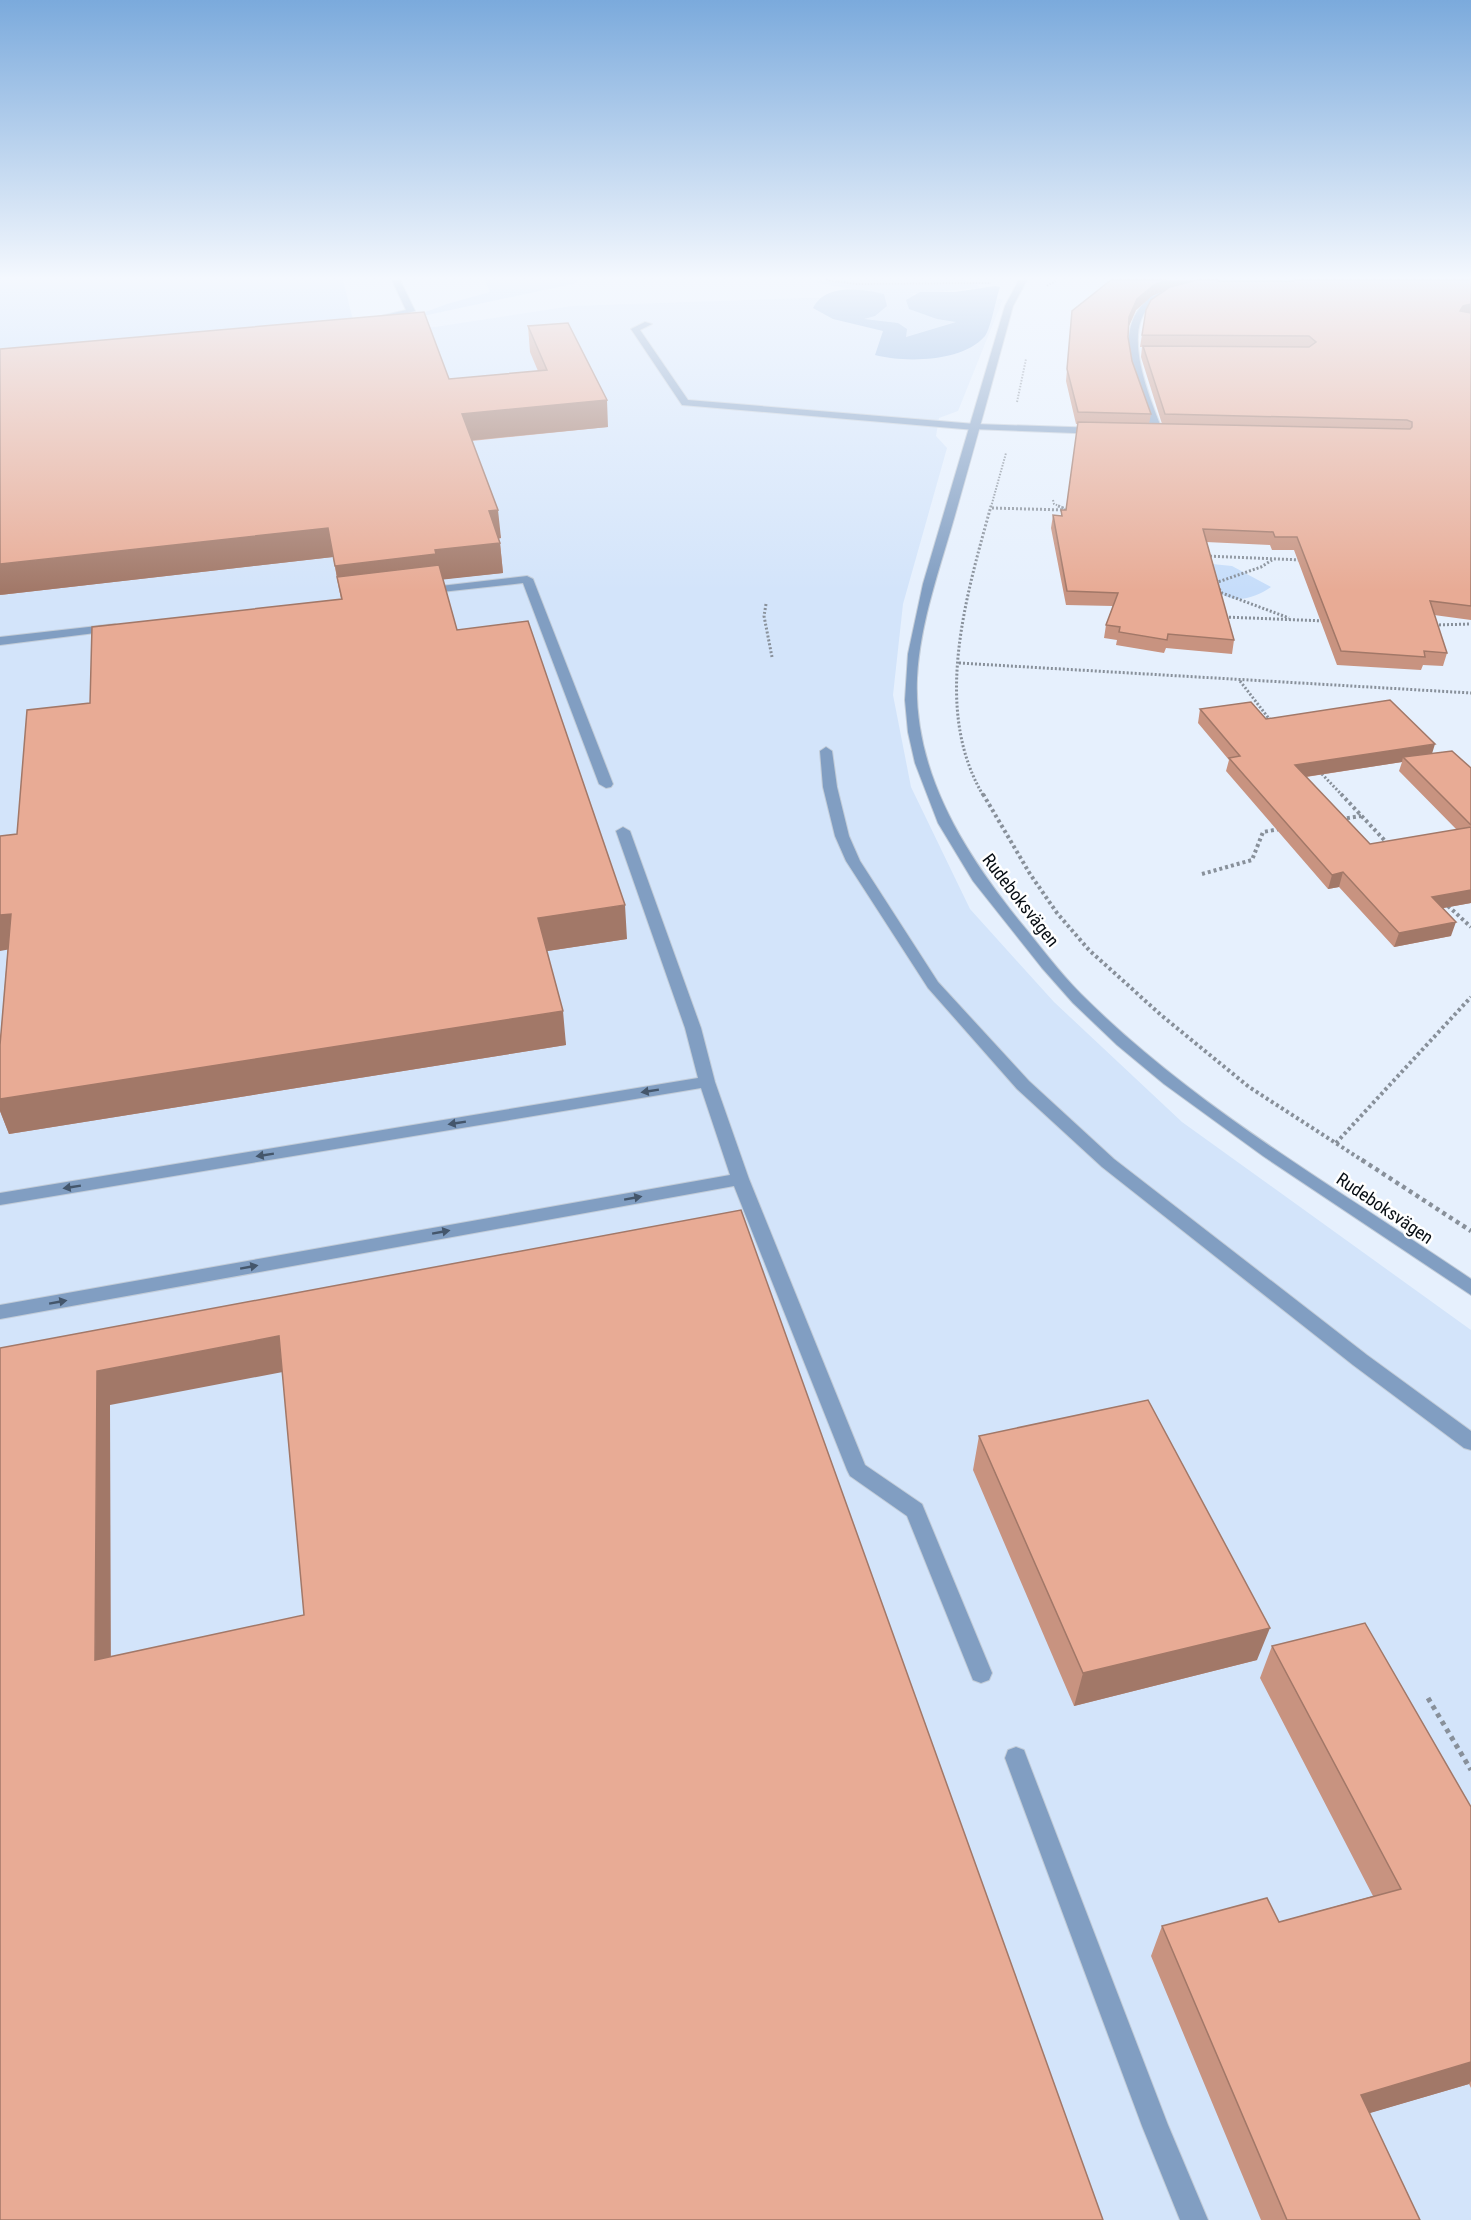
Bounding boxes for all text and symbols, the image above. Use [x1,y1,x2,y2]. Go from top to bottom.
street label: Rudeboksvägen [978,849,1064,951]
one-way arrow [640,1087,659,1096]
one-way arrow [447,1119,466,1128]
one-way arrow [255,1151,274,1160]
street label: Rudeboksvägen [1333,1168,1437,1248]
one-way arrow [63,1182,82,1191]
one-way arrow [624,1193,643,1202]
one-way arrow [432,1228,451,1237]
one-way arrow [240,1262,259,1271]
one-way arrow [48,1297,67,1306]

